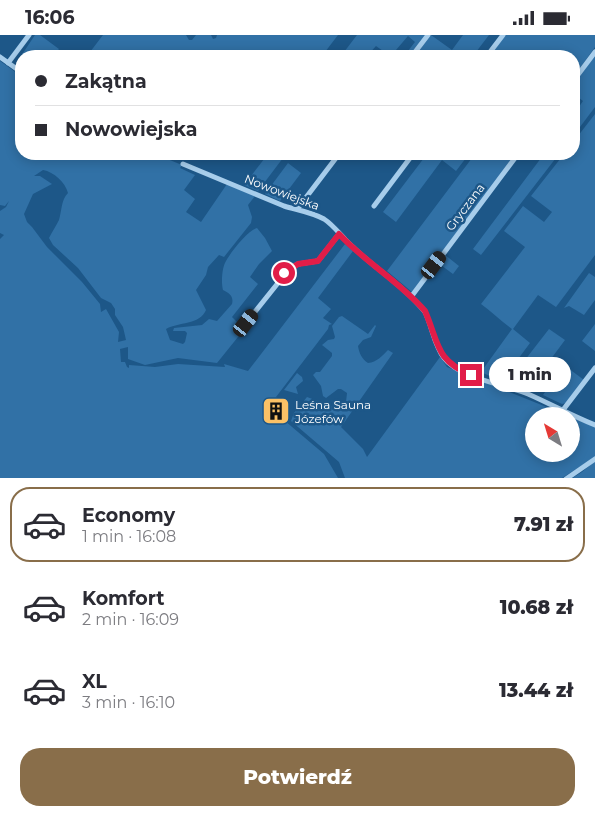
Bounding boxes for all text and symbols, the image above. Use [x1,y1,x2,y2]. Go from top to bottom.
text: 16:06 [25,6,75,29]
text: Zakątna [65,70,147,93]
text: Nowowiejska [65,118,197,141]
street label: Nowowiejska [242,171,322,213]
street label: Gryczana [442,180,488,234]
car [418,249,449,281]
route start [273,262,295,284]
car [230,307,261,339]
callout: 1 min [488,357,571,393]
route end [460,364,482,386]
text: 1 min [508,365,552,384]
building icon: Leśna Sauna Józefów [261,396,291,426]
place label: Leśna Sauna Józefów [294,397,371,426]
north arrow [525,407,580,463]
map controls [525,407,580,462]
icon: car [22,502,67,547]
text: Economy [82,504,175,527]
text: 7.91 zł [514,513,573,536]
text: 1 min · 16:08 [82,527,176,546]
icon: car [22,585,67,630]
text: Komfort [82,587,164,610]
text: 10.68 zł [500,596,573,619]
text: 2 min · 16:09 [82,610,179,629]
icon: car [22,668,67,713]
text: XL [82,670,107,693]
text: 13.44 zł [499,679,573,702]
text: 3 min · 16:10 [82,693,175,712]
button: Potwierdź [20,748,575,806]

